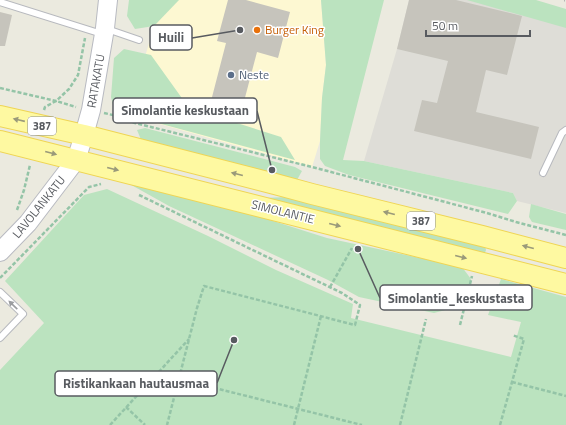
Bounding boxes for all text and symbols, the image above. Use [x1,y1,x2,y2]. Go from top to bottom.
scale bar [426,12,530,38]
text: 50 m [432,16,458,35]
place label: Burger King [265,20,324,39]
callout: Huili [150,25,192,50]
marker: Burger King [252,25,262,35]
text: Huili [158,27,184,47]
street label: RATAKATU [81,53,110,109]
place label: Neste [239,65,269,84]
marker: Neste [226,70,236,80]
callout: Simolantie keskustaan [113,98,257,123]
text: Simolantie keskustaan [121,100,249,120]
one-way arrow [12,117,25,123]
road number: 387 [28,117,56,135]
one-way arrow [45,151,58,157]
one-way arrow [108,166,120,172]
street label: LAVOLANKATU [7,171,70,242]
one-way arrow [231,171,243,177]
street label: SIMOLANTIE [250,195,317,229]
one-way arrow [382,210,394,216]
road number: 387 [407,212,435,230]
one-way arrow [329,222,341,228]
one-way arrow [522,244,535,250]
one-way arrow [455,254,467,260]
callout: Simolantie_keskustasta [380,285,532,310]
text: Simolantie_keskustasta [388,288,525,308]
one-way arrow [8,300,18,310]
callout: Ristikankaan hautausmaa [55,371,217,396]
text: Ristikankaan hautausmaa [63,373,209,393]

